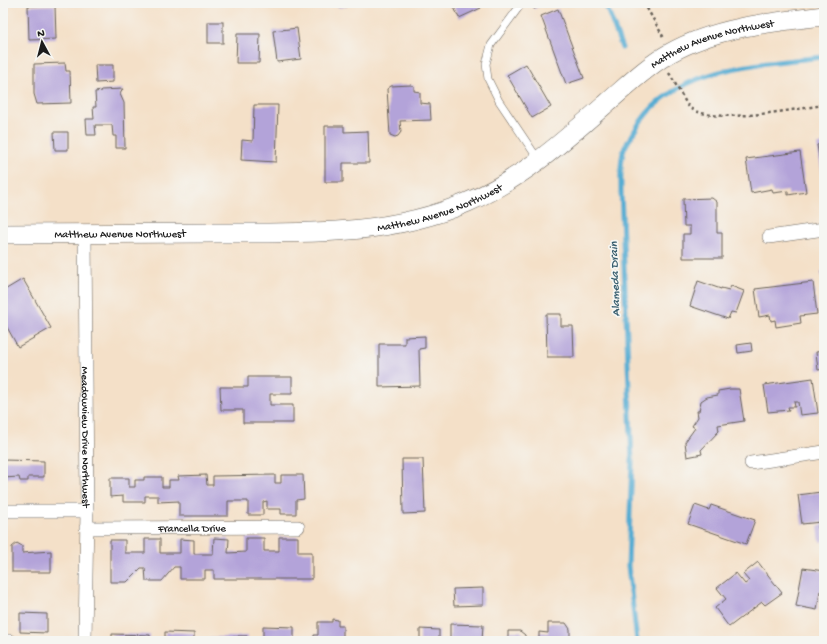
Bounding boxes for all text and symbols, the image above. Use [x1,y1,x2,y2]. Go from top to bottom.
street label: Matthew Avenue Northwest [649,18,776,72]
north arrow [22,22,62,62]
text: N [37,28,45,40]
street label: Matthew Avenue Northwest [377,181,506,235]
street label: Matthew Avenue Northwest [54,229,187,241]
water label: Alameda Drain [608,241,624,316]
street label: Meadowview Drive Northwest [78,367,91,509]
street label: Francella Drive [157,523,226,536]

